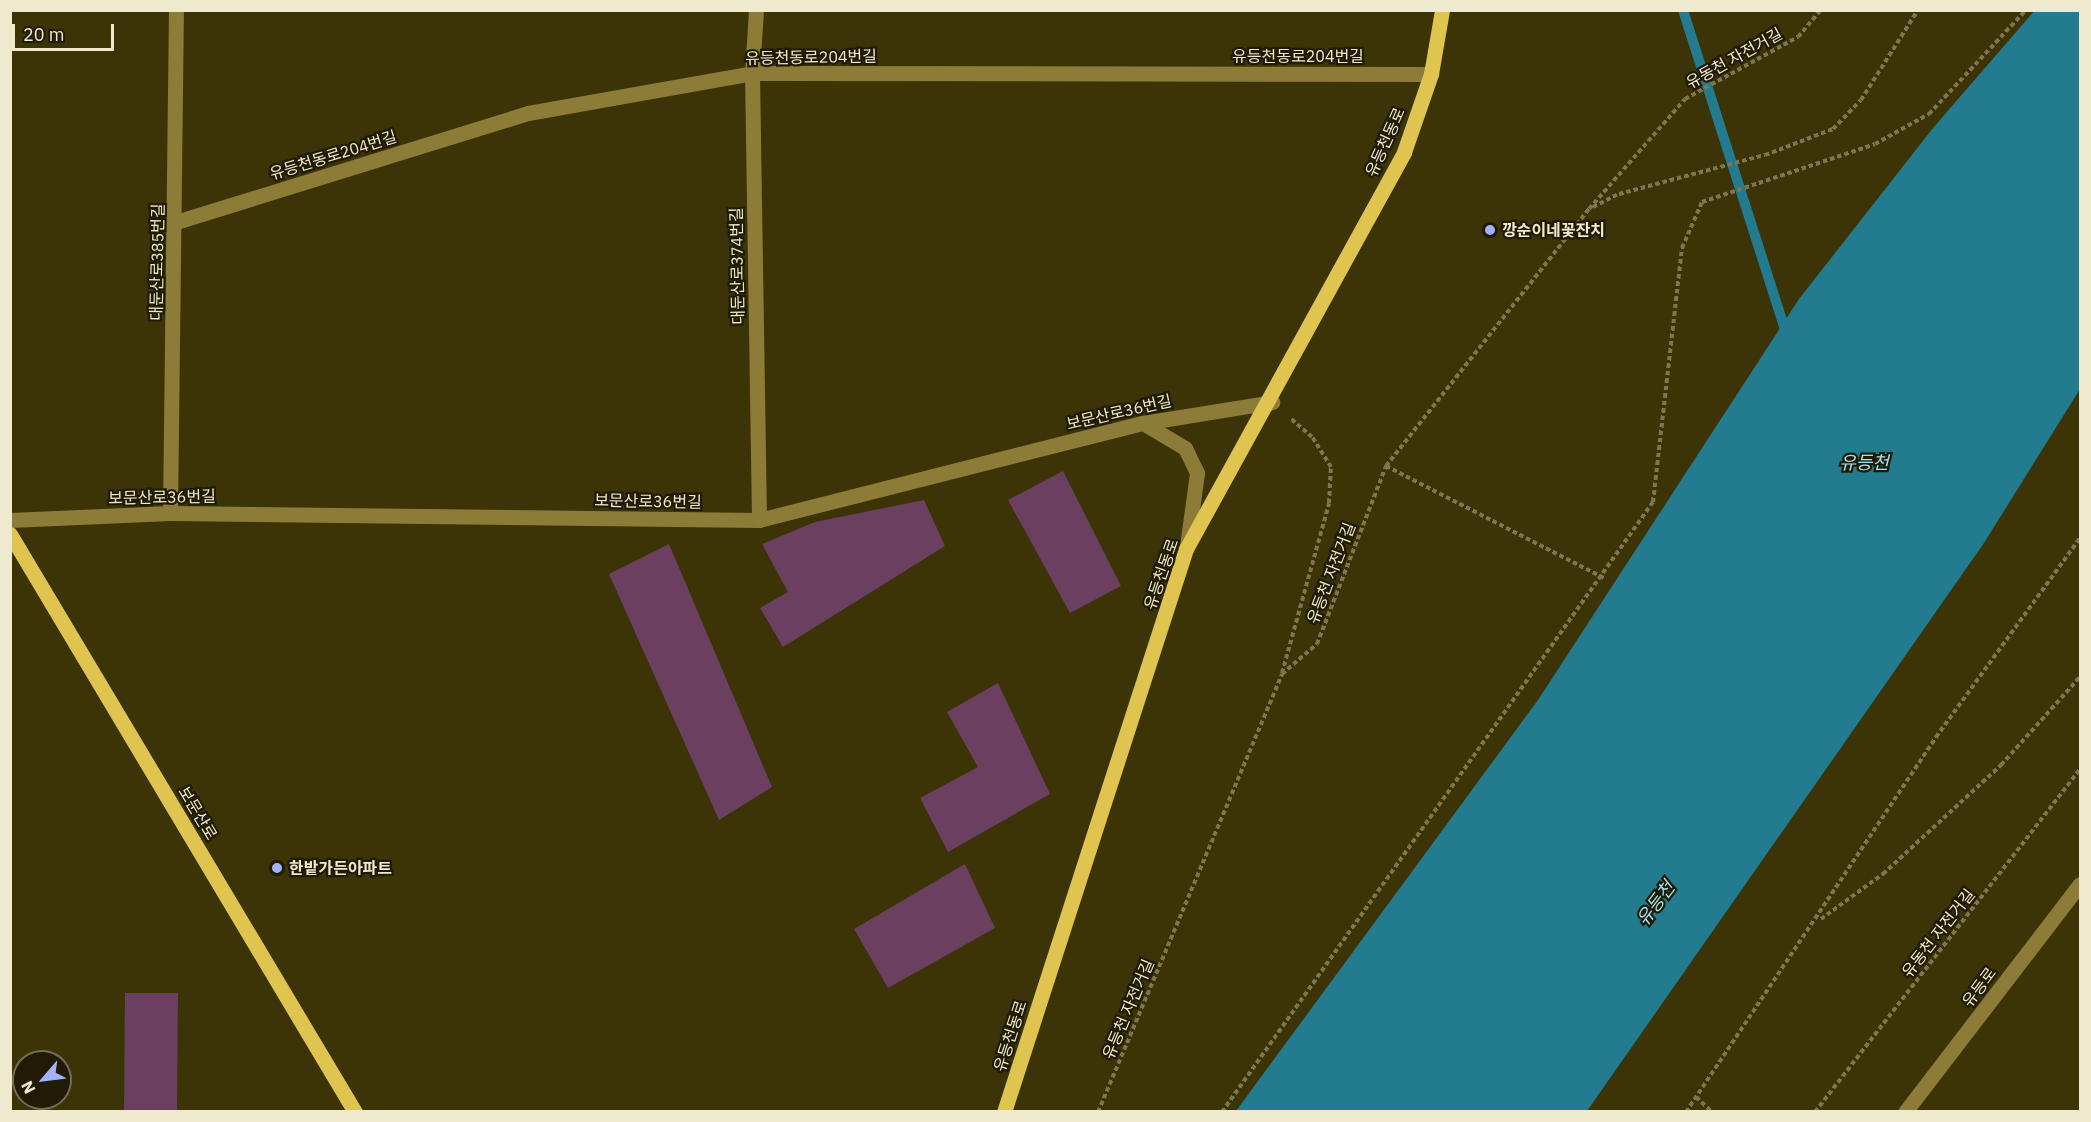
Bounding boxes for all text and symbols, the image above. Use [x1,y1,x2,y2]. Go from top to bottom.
scale bar [15,12,117,50]
text: 20 m [23,23,65,46]
street label: 유동천 자전거길 [1683,24,1785,92]
street label: 유등천동로204번길 [745,46,877,68]
street label: 유등천동로204번길 [1232,46,1364,66]
street label: 유등천동로 [1361,104,1409,180]
street label: 유등천동로204번길 [267,127,399,183]
street label: 대둔산로385번길 [146,203,168,321]
street label: 대둔산로374번길 [726,207,748,325]
place label: 깡순이네꽃잔치 [1502,220,1605,240]
marker: 깡순이네꽃잔치 [1483,223,1497,237]
street label: 보문산로36번길 [1064,391,1174,433]
water label: 유등천 [1839,452,1889,474]
street label: 보문산로36번길 [108,486,216,508]
street label: 보문산로36번길 [594,490,702,512]
street label: 유등천 자전거길 [1303,520,1359,626]
street label: 유등천동로 [1140,536,1182,612]
street label: 보문산로 [175,783,221,843]
place label: 한밭가든아파트 [289,858,392,878]
marker: 한밭가든아파트 [270,861,284,875]
water label: 유등천 [1632,878,1680,930]
street label: 유동천 자전거길 [1898,885,1978,981]
street label: 유등천 자전거길 [1098,956,1158,1062]
street label: 유등로 [1958,964,2000,1010]
street label: 유등천동로 [989,998,1031,1074]
north arrow [12,1050,72,1110]
text: N [16,1078,39,1097]

